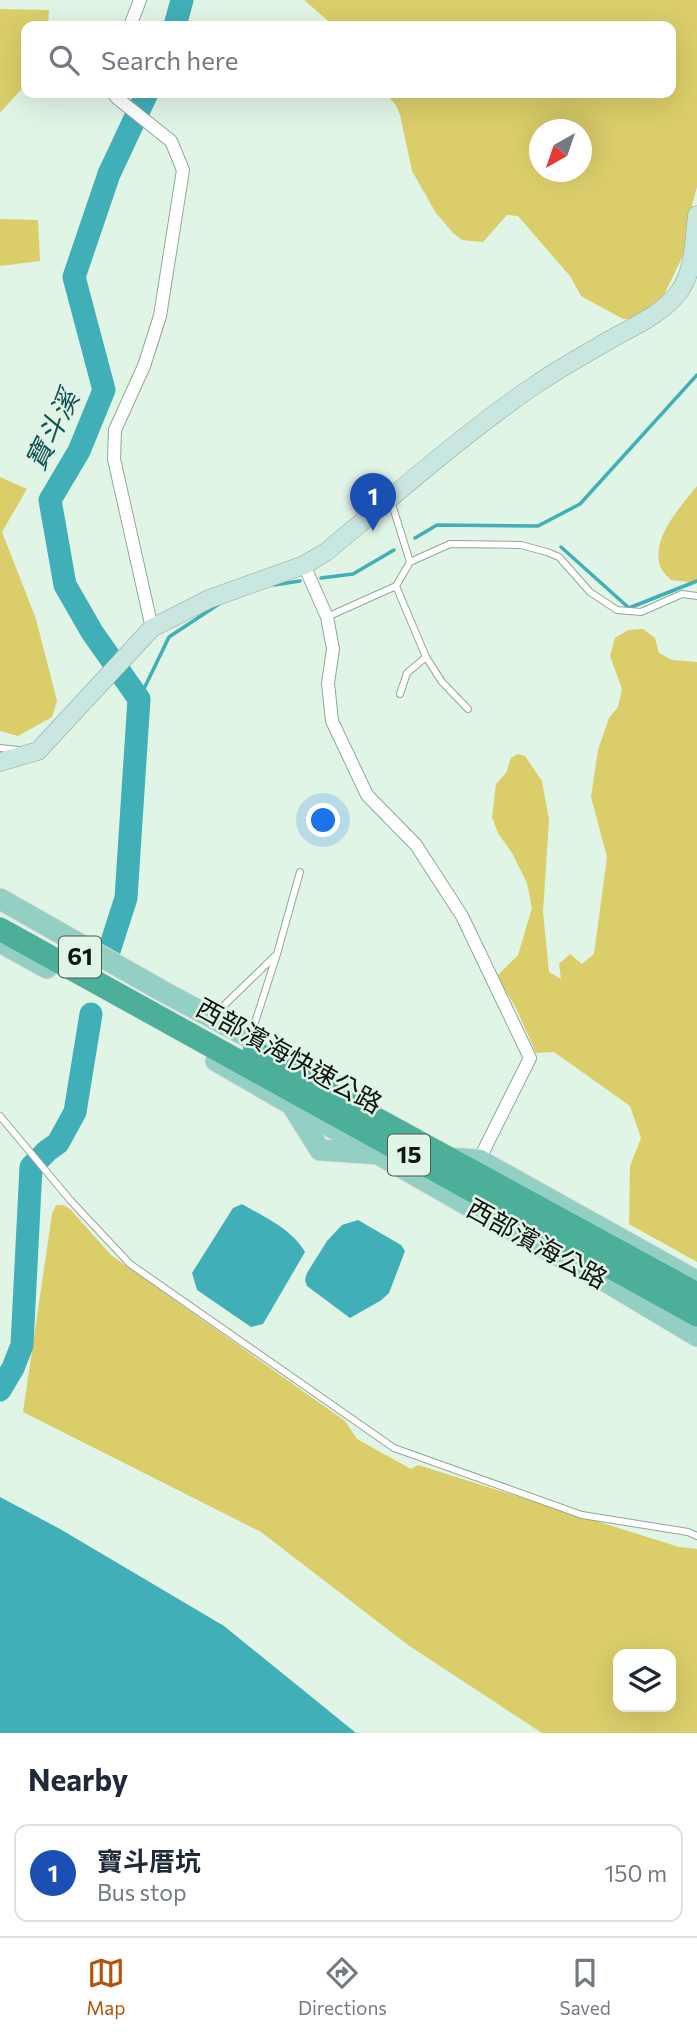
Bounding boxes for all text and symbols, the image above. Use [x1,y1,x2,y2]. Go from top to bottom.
search box [21,21,676,98]
icon: search [45,41,83,79]
text: Search here [101,44,239,75]
north arrow [529,119,592,182]
water label: 寶斗溪 [17,381,87,475]
pin: 1 [350,473,396,531]
your location [306,803,340,837]
road number: 61 [59,937,101,978]
street label: 西部濱海快速公路 [191,991,388,1119]
road number: 15 [388,1134,430,1176]
street label: 西部濱海公路 [462,1191,613,1294]
map controls [613,1649,676,1712]
button: layers [613,1649,676,1712]
text: Nearby [28,1760,128,1797]
text: 寶斗厝坑 [97,1845,201,1876]
text: 1 [48,1859,58,1887]
text: 150 m [604,1859,667,1887]
text: Bus stop [97,1878,187,1906]
tab: Map [86,1954,125,2019]
tab: Directions [298,1954,387,2019]
tab: Saved [559,1954,611,2019]

